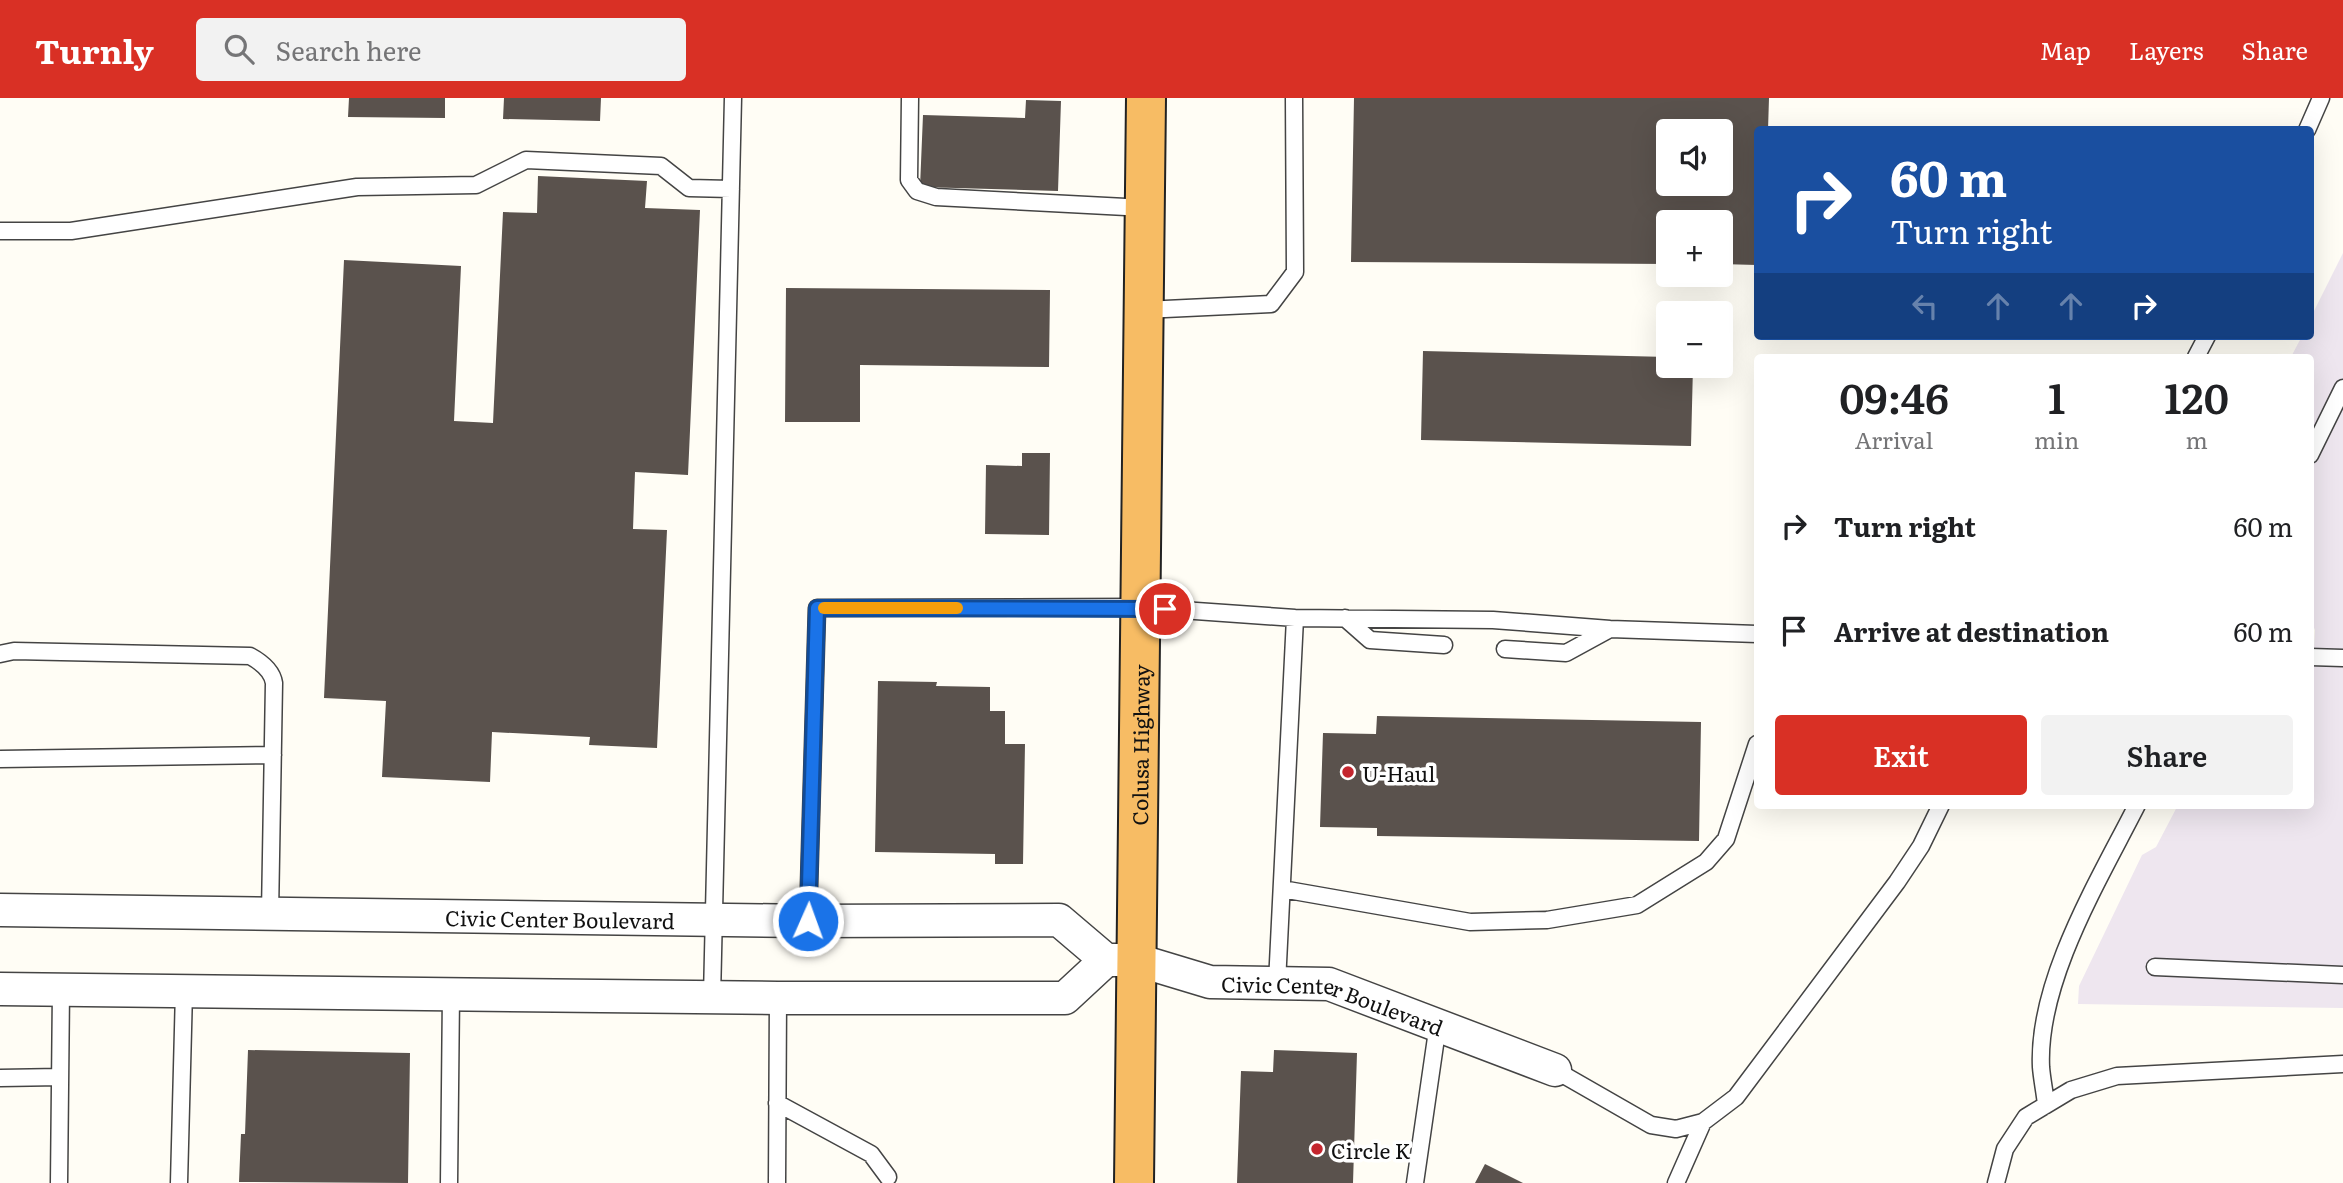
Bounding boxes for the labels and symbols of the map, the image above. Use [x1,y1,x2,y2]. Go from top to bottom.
pin [1135,579,1195,639]
street label: Colusa Highway [1122,663,1155,826]
place label: U-Haul [1362,757,1435,788]
marker: U-Haul [1340,764,1356,780]
position arrow [771,884,845,958]
street label: Civic Center Boulevard [445,901,675,935]
street label: Civic Center Boulevard [1221,967,1449,1042]
place label: Circle K [1331,1134,1411,1165]
marker: Circle K [1309,1141,1325,1157]

